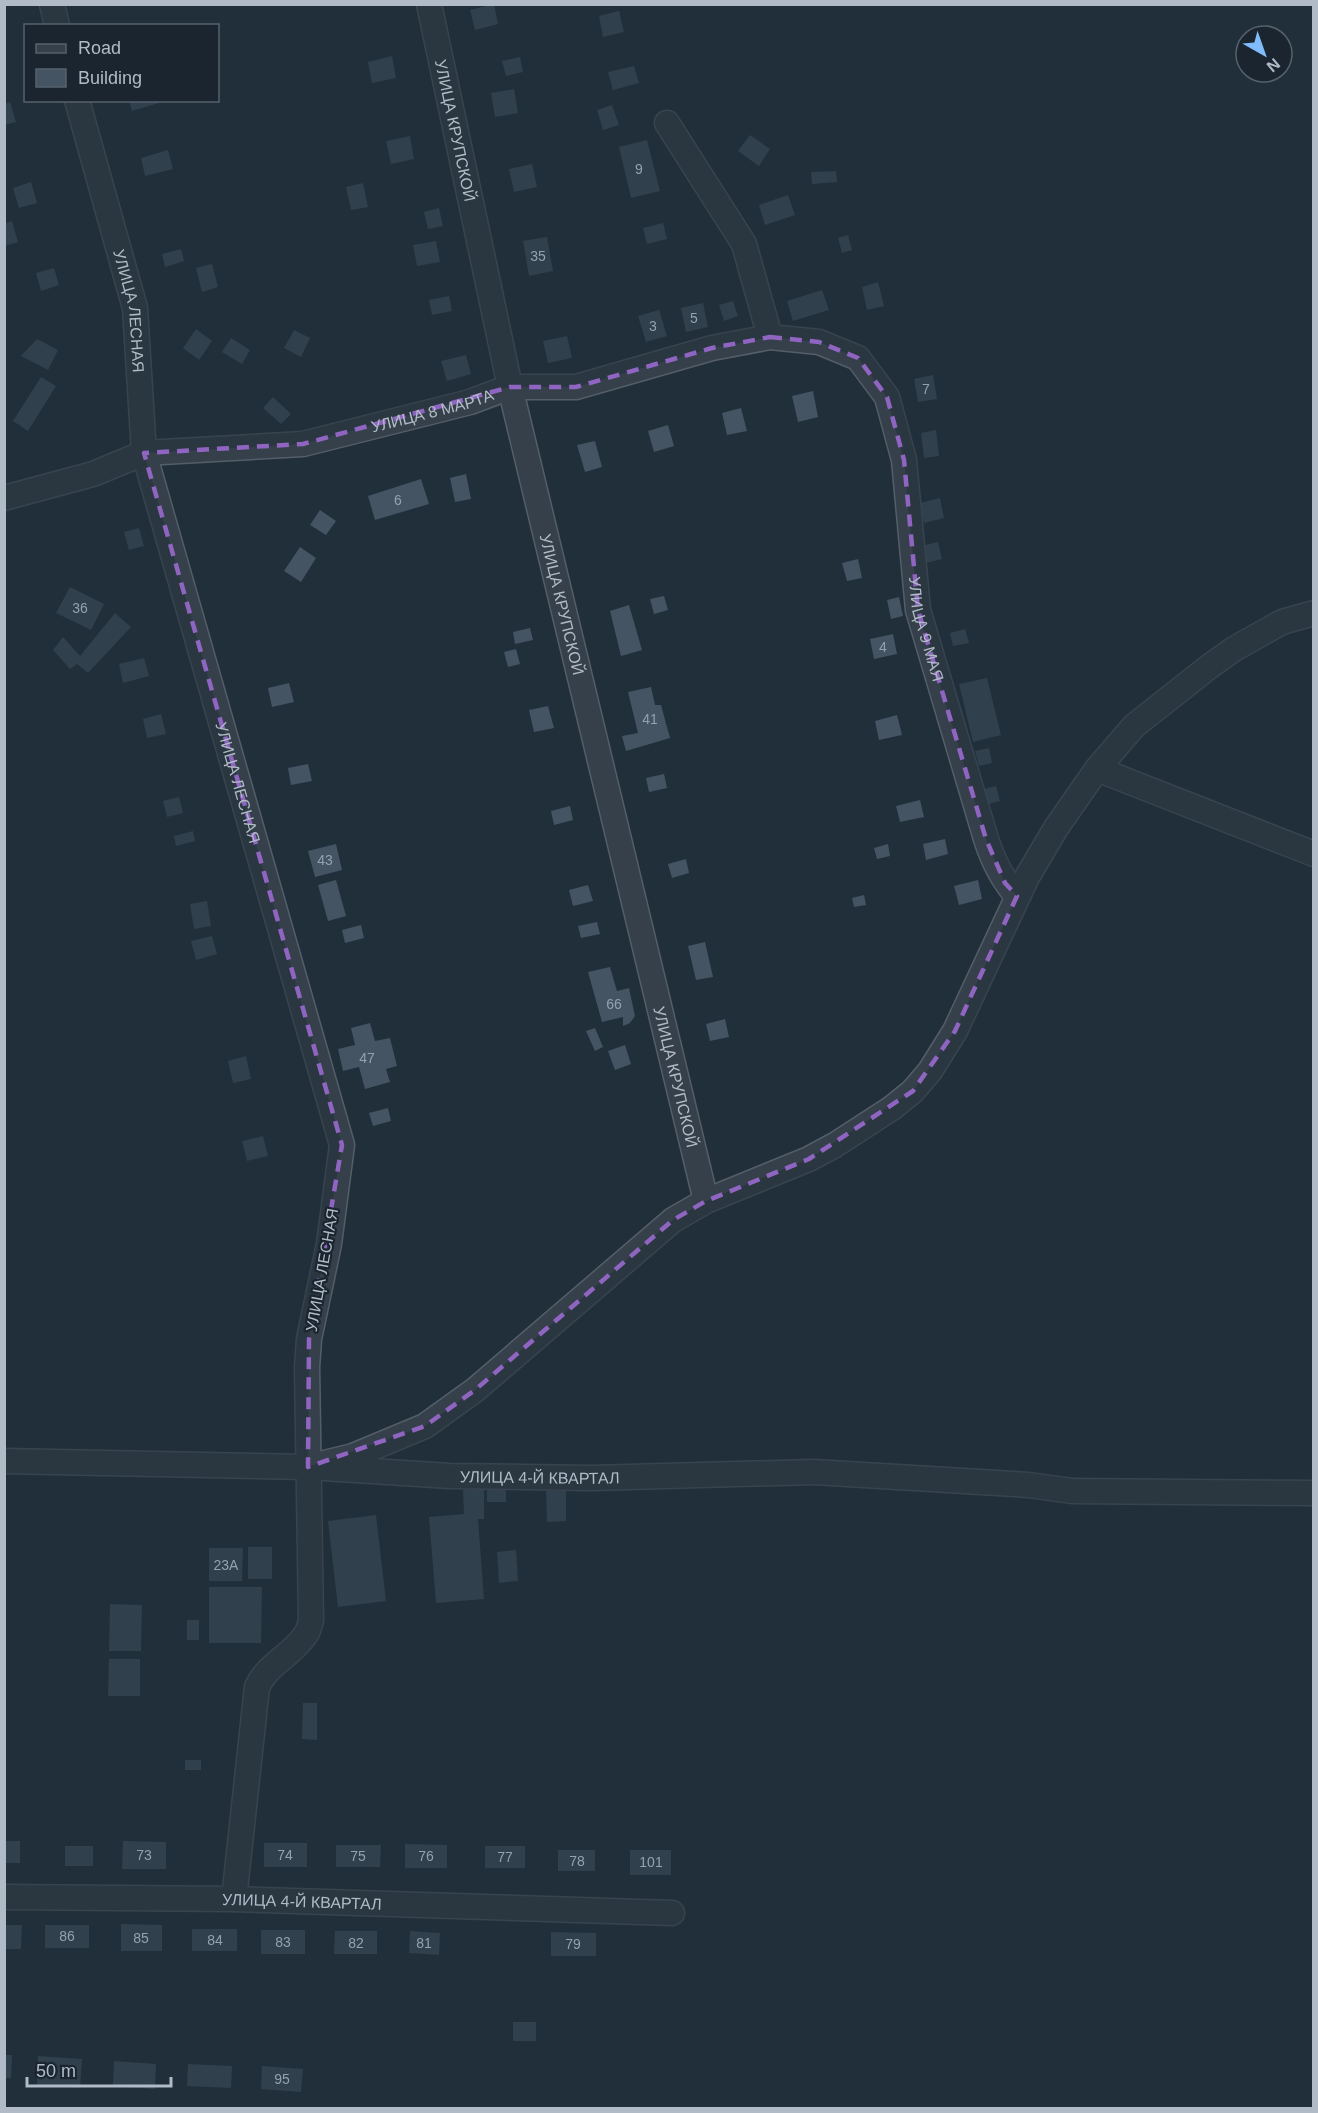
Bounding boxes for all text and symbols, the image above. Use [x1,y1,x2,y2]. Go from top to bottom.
legend [24,24,219,102]
north arrow [1234,24,1294,84]
text: Road [78,38,121,58]
text: N [1263,55,1283,75]
street label: УЛИЦА КРУПСКОЙ [432,58,480,203]
text: Building [78,68,142,88]
house number: 9 [635,161,643,177]
street label: УЛИЦА ЛЕСНАЯ [111,247,147,373]
house number: 35 [530,248,546,264]
house number: 5 [690,310,698,326]
house number: 3 [649,318,657,334]
house number: 7 [922,381,930,397]
street label: УЛИЦА 8 МАРТА [369,385,496,435]
house number: 6 [394,492,402,508]
street label: УЛИЦА КРУПСКОЙ [537,532,588,677]
street label: УЛИЦА 9 МАЯ [906,576,947,683]
house number: 36 [72,600,88,616]
house number: 4 [879,639,887,655]
house number: 41 [642,711,658,727]
street label: УЛИЦА ЛЕСНАЯ [213,720,264,845]
house number: 43 [317,852,333,868]
house number: 66 [606,996,622,1012]
street label: УЛИЦА КРУПСКОЙ [651,1005,702,1149]
house number: 47 [359,1050,375,1066]
street label: УЛИЦА ЛЕСНАЯ [303,1207,341,1333]
street label: УЛИЦА 4-Й КВАРТАЛ [460,1468,620,1487]
house number: 23А [214,1557,239,1573]
house number: 73 [136,1847,152,1863]
house number: 74 [277,1847,293,1863]
house number: 75 [350,1848,366,1864]
house number: 76 [418,1848,434,1864]
house number: 77 [497,1849,513,1865]
house number: 78 [569,1853,585,1869]
house number: 101 [639,1854,663,1870]
street label: УЛИЦА 4-Й КВАРТАЛ [222,1890,382,1912]
house number: 86 [59,1928,75,1944]
house number: 85 [133,1930,149,1946]
house number: 84 [207,1932,223,1948]
house number: 83 [275,1934,291,1950]
house number: 82 [348,1935,364,1951]
house number: 81 [416,1935,432,1951]
house number: 79 [565,1936,581,1952]
scale bar [27,2050,171,2088]
text: 50 m [36,2061,76,2081]
house number: 95 [274,2071,290,2087]

